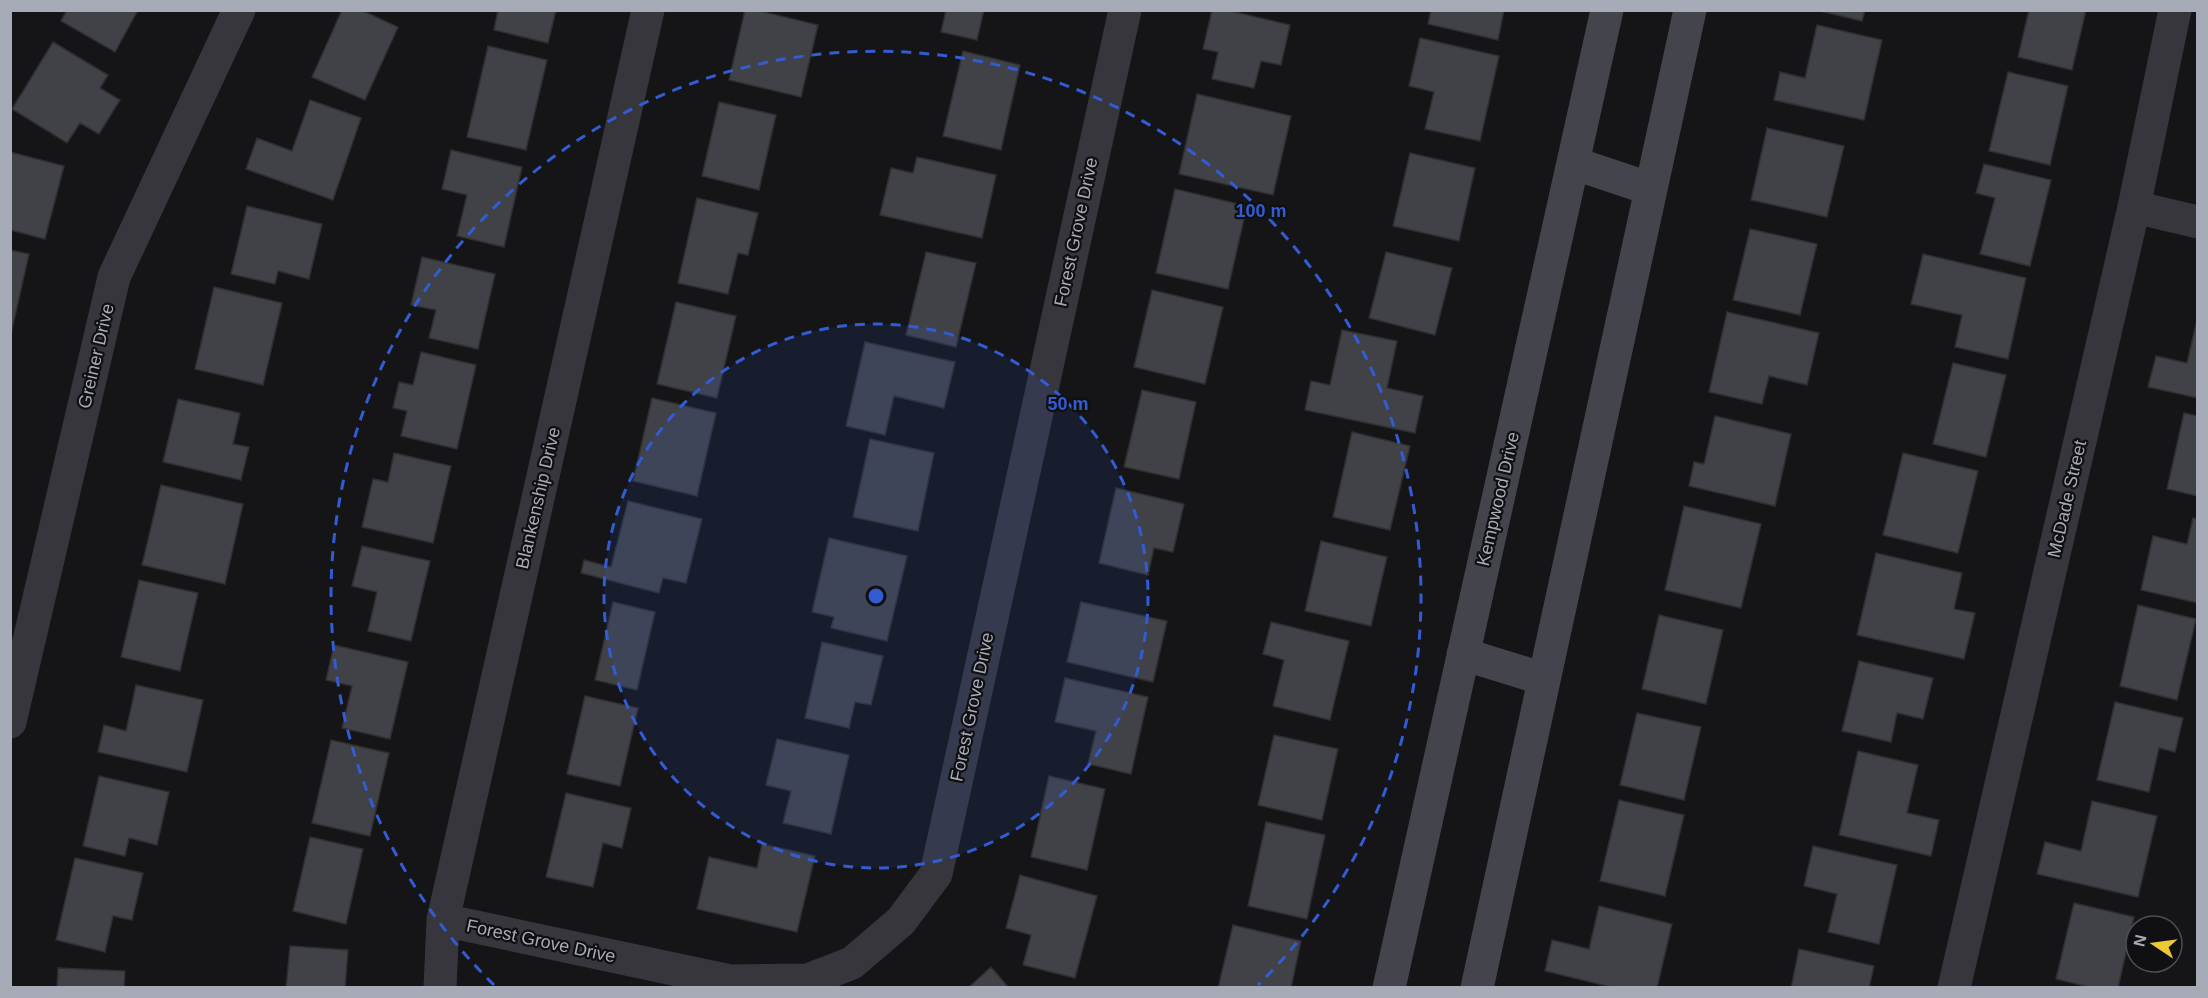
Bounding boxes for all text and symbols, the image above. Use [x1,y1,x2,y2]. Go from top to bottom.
street label: Forest Grove Drive [1050,156,1102,308]
text: 100 m [1235,201,1287,221]
street label: Greiner Drive [74,302,118,410]
text: 50 m [1047,394,1089,414]
street label: Blankenship Drive [512,425,564,571]
street label: Kempwood Drive [1473,430,1523,568]
street label: McDade Street [2044,438,2090,560]
centre of rings [866,586,886,606]
street label: Forest Grove Drive [946,631,998,783]
north arrow [2124,914,2184,974]
street label: Forest Grove Drive [465,915,617,967]
text: N [2130,933,2149,948]

